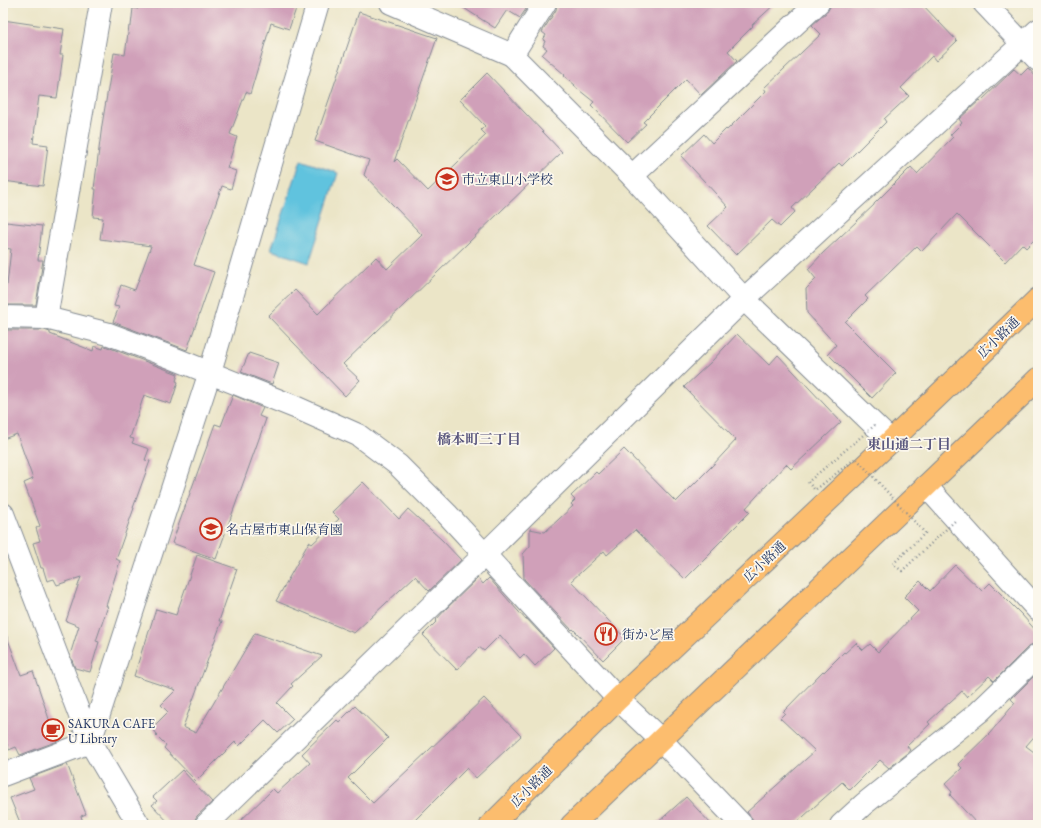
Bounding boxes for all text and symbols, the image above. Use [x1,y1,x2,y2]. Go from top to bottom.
school or university icon: 市立東山小学校 [434,166,460,192]
place label: 市立東山小学校 [462,171,553,188]
street label: 広小路通 [974,313,1023,362]
district label: 橋本町三丁目 [437,430,521,448]
district label: 東山通二丁目 [867,435,951,453]
school or university icon: 名古屋市東山保育園 [198,516,224,542]
place label: 名古屋市東山保育園 [226,521,343,538]
street label: 広小路通 [740,537,789,585]
restaurant icon: 街かど屋 [593,621,619,647]
place label: 街かど屋 [622,626,674,643]
place label: SAKURA CAFE U Library [68,715,155,747]
cafe icon: SAKURA CAFE U Library [40,717,66,743]
street label: 広小路通 [507,762,556,811]

